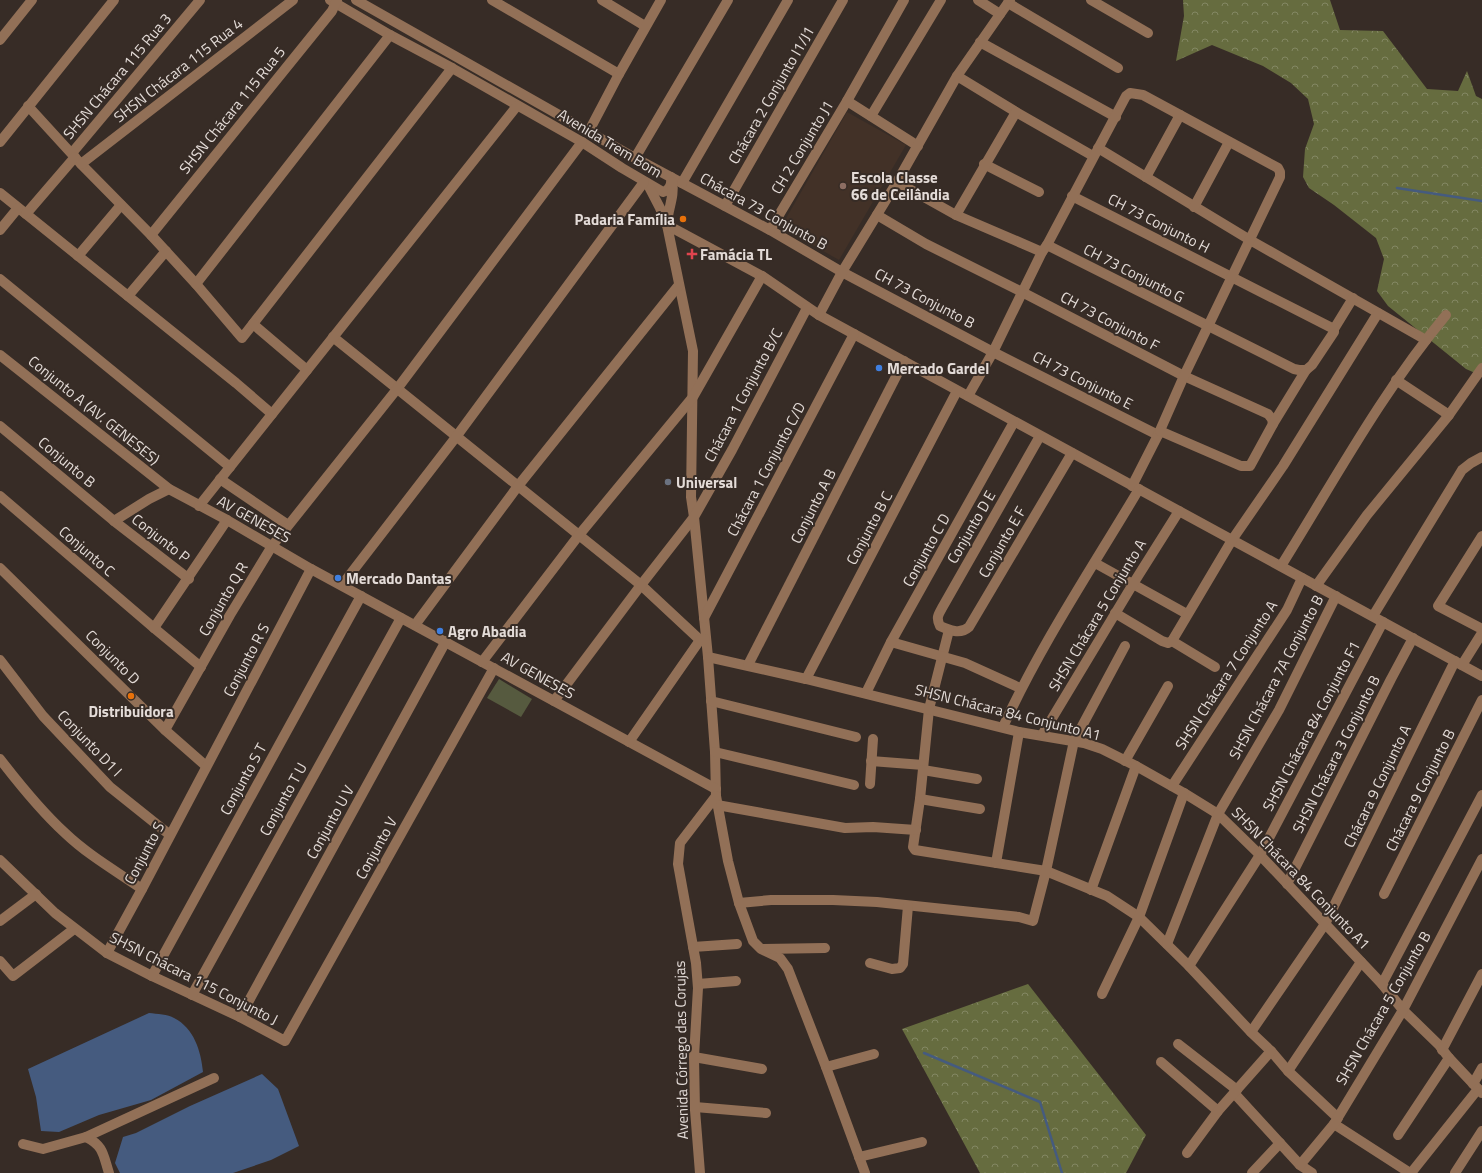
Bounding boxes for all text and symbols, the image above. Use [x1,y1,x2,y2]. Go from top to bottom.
street label: SHSN Chácara 115 Rua 3 [57,8,177,144]
street label: SHSN Chácara 115 Rua 4 [108,12,248,128]
street label: Chácara 2 Conjunto I1/J1 [722,22,820,168]
street label: SHSN Chácara 115 Rua 5 [173,41,291,179]
street label: CH 2 Conjunto J1 [765,96,839,198]
street label: Avenida Trem Bom [553,103,667,183]
street label: Chácara 73 Conjunto B [696,166,832,256]
place label: Escola Classe 66 de Ceilândia [851,166,950,206]
marker: Escola Classe 66 de Ceilândia [838,181,848,191]
street label: CH 73 Conjunto H [1104,187,1214,259]
place label: Padaria Família [575,208,675,231]
marker: Padaria Família [678,214,688,224]
street label: CH 73 Conjunto G [1079,238,1189,308]
place label: Famácia TL [700,243,772,266]
marker: Famácia TL [687,249,697,259]
street label: CH 73 Conjunto B [871,262,979,334]
street label: CH 73 Conjunto F [1056,285,1164,357]
street label: Chácara 1 Conjunto B/C [698,324,788,466]
street label: CH 73 Conjunto E [1029,345,1137,415]
street label: Conjunto A (AV. GENESES) [23,350,165,470]
place label: Mercado Gardel [887,357,989,380]
marker: Mercado Gardel [874,363,884,373]
street label: Chácara 1 Conjunto C/D [721,398,811,540]
street label: Conjunto B [33,431,101,493]
street label: Conjunto A B [784,465,842,547]
place label: Universal [676,471,737,494]
marker: Universal [663,477,673,487]
street label: Conjunto D E [941,486,1001,568]
street label: Conjunto B C [840,487,898,569]
street label: AV GENESES [213,489,295,549]
street label: Conjunto E F [972,502,1032,582]
street label: Conjunto P [127,508,195,568]
street label: Conjunto C D [896,509,956,591]
street label: Conjunto C [54,520,120,582]
street label: SHSN Chácara 5 Conjunto A [1042,534,1152,695]
street label: Conjunto Q R [192,558,254,640]
place label: Mercado Dantas [346,567,452,590]
marker: Mercado Dantas [333,573,343,583]
street label: SHSN Chácara 7A Conjunto B [1223,591,1329,763]
street label: SHSN Chácara 7 Conjunto A [1169,596,1283,754]
street label: Conjunto R S [217,619,275,701]
place label: Agro Abadia [448,620,527,643]
street label: Conjunto D [80,624,146,690]
marker: Agro Abadia [435,626,445,636]
street label: SHSN Chácara 84 Conjunto F1 [1256,637,1366,815]
street label: AV GENESES [497,645,579,705]
street label: SHSN Chácara 3 Conjunto B [1286,671,1386,837]
street label: SHSN Chácara 84 Conjunto A1 [913,678,1103,746]
marker: Distribuidora [126,691,136,701]
place label: Distribuidora [88,700,174,723]
street label: Conjunto D1 I [52,705,128,781]
street label: Chácara 9 Conjunto A [1337,721,1417,851]
street label: Chácara 9 Conjunto B [1379,725,1461,855]
street label: Conjunto S T [214,739,272,819]
street label: Conjunto T U [253,758,313,840]
street label: Conjunto U V [300,781,360,863]
street label: SHSN Chácara 84 Conjunto A1 [1226,801,1376,955]
street label: Conjunto V [349,812,403,884]
street label: Conjunto S [118,818,170,888]
street label: SHSN Chácara 115 Conjunto J [106,925,282,1031]
street label: SHSN Chácara 5 Conjunto B [1329,927,1437,1089]
street label: Avenida Córrego das Corujas [668,960,694,1140]

